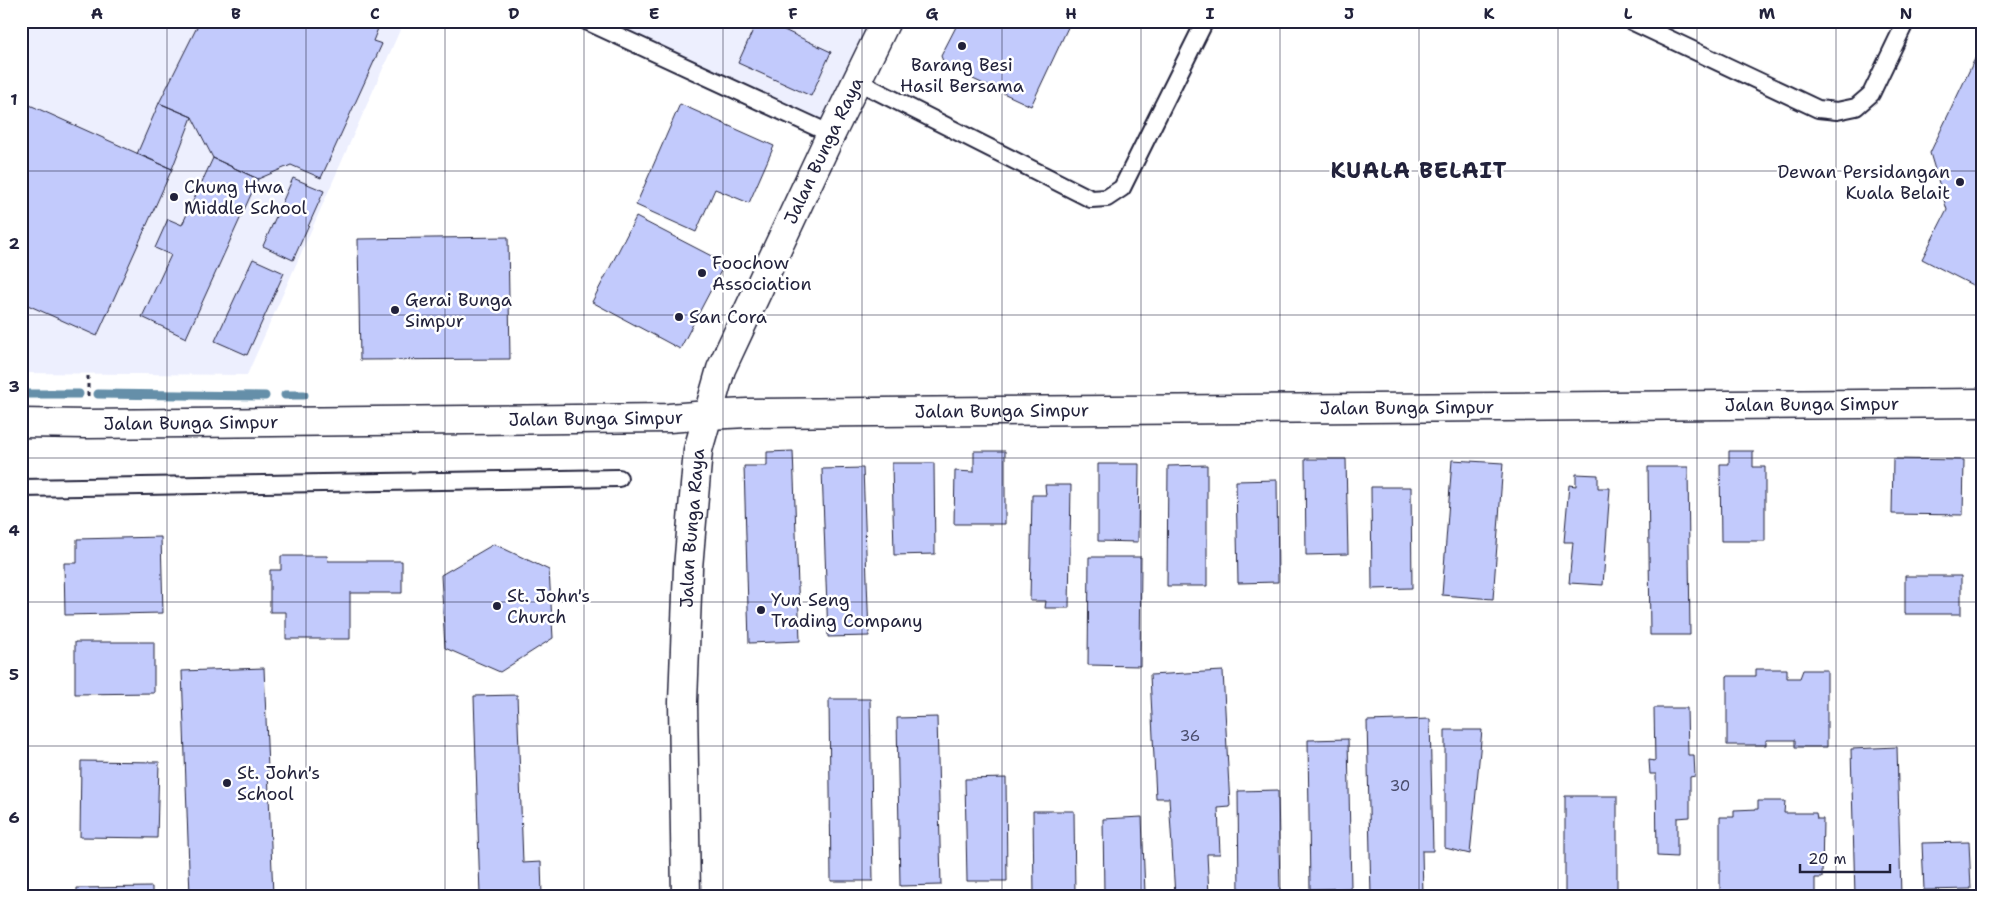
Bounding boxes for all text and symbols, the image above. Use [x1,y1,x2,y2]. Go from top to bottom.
text: A [91,3,103,24]
text: B [231,3,241,24]
text: C [370,3,380,24]
text: D [508,3,520,24]
text: E [649,3,659,24]
text: F [788,3,798,24]
text: G [926,3,939,24]
text: H [1065,3,1077,24]
text: I [1206,3,1215,24]
text: J [1344,3,1354,24]
text: K [1484,3,1495,24]
text: L [1624,3,1633,24]
text: M [1759,3,1776,24]
text: N [1900,3,1912,24]
marker: Barang Besi Hasil Bersama [956,40,968,52]
place label: Barang Besi Hasil Bersama [900,53,1024,98]
street label: Jalan Bunga Raya [779,73,869,228]
text: 1 [10,89,18,110]
district label: KUALA BELAIT [1331,156,1507,185]
place label: Dewan Persidangan Kuala Belait [1777,160,1950,205]
place label: Chung Hwa Middle School [184,175,308,220]
marker: Dewan Persidangan Kuala Belait [1954,176,1966,188]
marker: Chung Hwa Middle School [168,191,180,203]
text: 2 [8,233,20,254]
place label: Foochow Association [712,251,812,296]
marker: Foochow Association [696,267,708,279]
place label: Gerai Bunga Simpur [405,288,512,333]
marker: Gerai Bunga Simpur [389,304,401,316]
place label: San Cora [689,305,767,329]
marker: San Cora [673,311,685,323]
text: 3 [8,376,20,397]
street label: Jalan Bunga Simpur [1724,392,1899,417]
street label: Jalan Bunga Simpur [1319,395,1494,420]
street label: Jalan Bunga Simpur [914,398,1089,424]
street label: Jalan Bunga Simpur [508,405,684,432]
street label: Jalan Bunga Simpur [103,410,279,436]
street label: Jalan Bunga Raya [675,448,710,609]
text: 4 [8,520,20,541]
place label: St. John's Church [507,584,590,629]
place label: Yun Seng Trading Company [771,588,923,633]
marker: St. John's Church [491,600,503,612]
marker: Yun Seng Trading Company [755,604,767,616]
text: 5 [9,664,19,685]
house number: 36 [1180,726,1200,746]
place label: St. John's School [237,761,320,806]
house number: 30 [1390,776,1410,796]
marker: St. John's School [221,777,233,789]
text: 6 [8,807,20,828]
scale bar [1800,842,1890,874]
text: 20 m [1808,849,1847,869]

